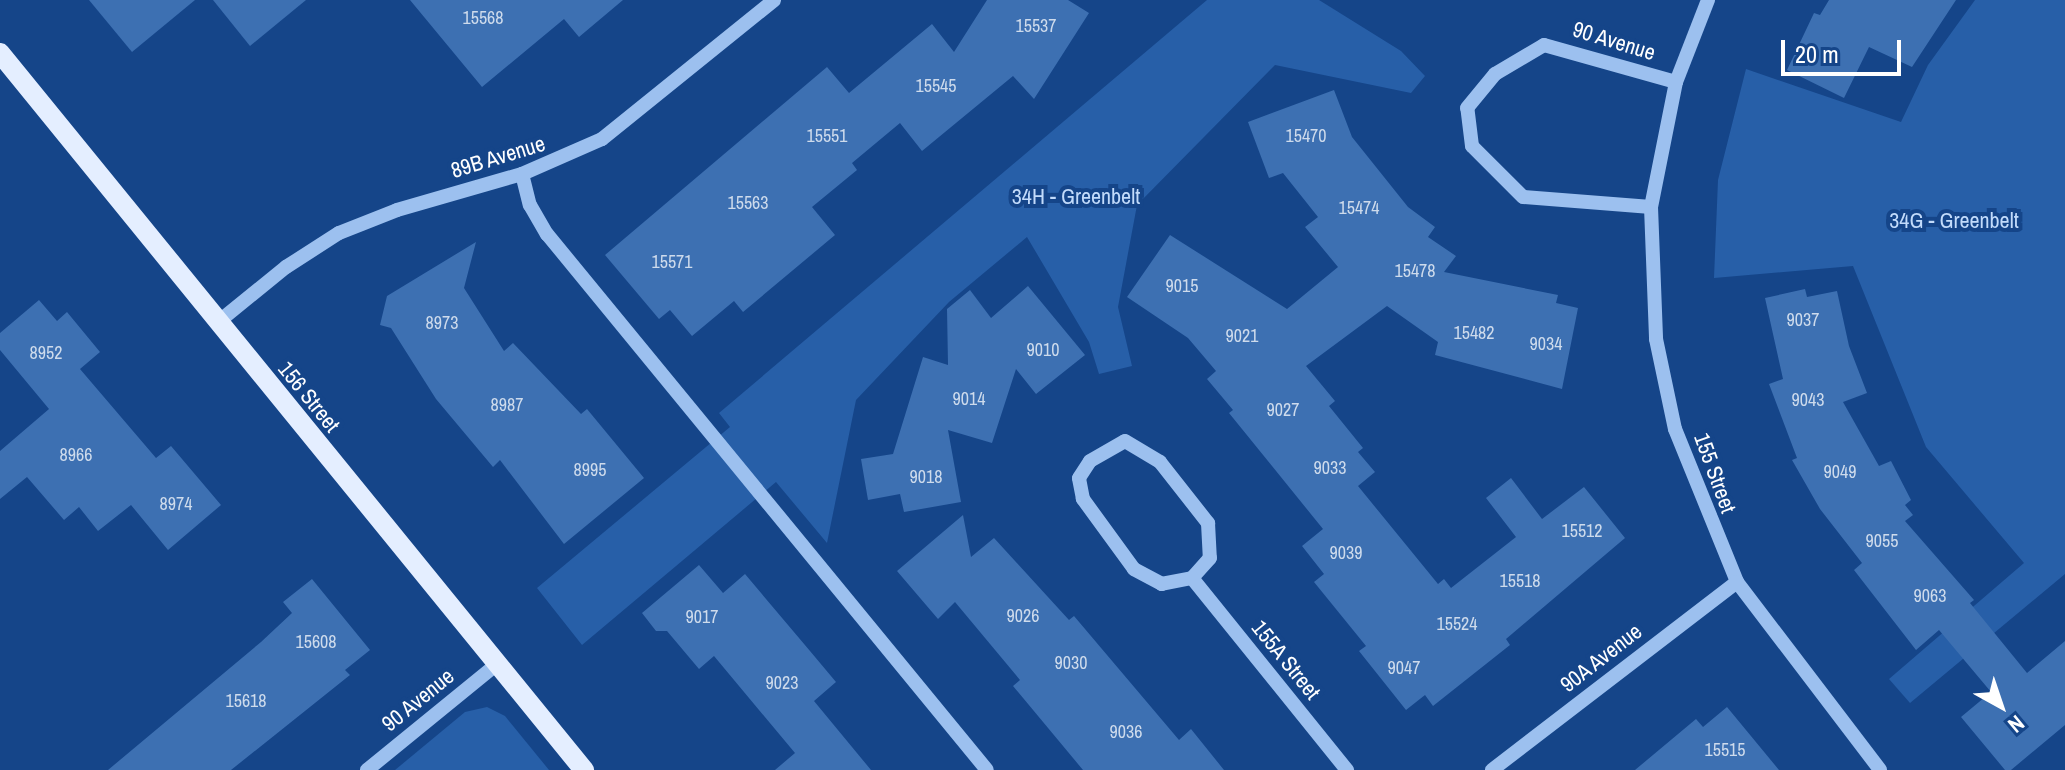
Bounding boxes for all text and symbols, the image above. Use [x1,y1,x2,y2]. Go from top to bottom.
house number: 15568 [462,7,504,29]
house number: 15537 [1015,15,1057,37]
street label: 90 Avenue [1569,16,1659,66]
scale bar [1785,24,1905,74]
text: 20 m [1795,38,1839,70]
house number: 15545 [915,75,957,97]
house number: 15551 [806,125,848,147]
house number: 15470 [1285,125,1327,147]
street label: 89B Avenue [447,130,549,184]
park label: 34H - Greenbelt [1012,184,1140,210]
house number: 15563 [727,192,769,214]
house number: 15474 [1338,197,1380,219]
park label: 34G - Greenbelt [1889,208,2019,234]
house number: 15571 [651,251,693,273]
house number: 15478 [1394,260,1436,282]
house number: 9015 [1166,275,1198,297]
house number: 9037 [1787,309,1819,331]
house number: 8973 [426,312,458,334]
house number: 15482 [1453,322,1495,344]
house number: 9021 [1226,325,1258,347]
house number: 9034 [1530,333,1562,355]
house number: 9010 [1027,339,1059,361]
house number: 8952 [30,342,62,364]
street label: 156 Street [273,356,345,438]
house number: 9014 [953,388,985,410]
house number: 9043 [1792,389,1824,411]
house number: 8987 [491,394,523,416]
house number: 9027 [1267,399,1299,421]
street label: 155 Street [1688,429,1742,517]
house number: 8966 [60,444,92,466]
house number: 9033 [1314,457,1346,479]
house number: 8995 [574,459,606,481]
house number: 9049 [1824,461,1856,483]
house number: 9018 [910,466,942,488]
house number: 8974 [160,493,192,515]
house number: 15512 [1561,520,1603,542]
house number: 9055 [1866,530,1898,552]
house number: 9039 [1330,542,1362,564]
house number: 15518 [1499,570,1541,592]
house number: 9063 [1914,585,1946,607]
house number: 9026 [1007,605,1039,627]
house number: 9017 [686,606,718,628]
house number: 15524 [1436,613,1478,635]
street label: 155A Street [1246,615,1326,705]
street label: 90A Avenue [1554,617,1648,699]
house number: 15608 [295,631,337,653]
house number: 9030 [1055,652,1087,674]
house number: 9047 [1388,657,1420,679]
street label: 90 Avenue [376,663,460,737]
north arrow [1961,666,2041,746]
house number: 9023 [766,672,798,694]
house number: 15618 [225,690,267,712]
text: N [2002,709,2031,740]
house number: 9036 [1110,721,1142,743]
house number: 15515 [1704,739,1746,761]

